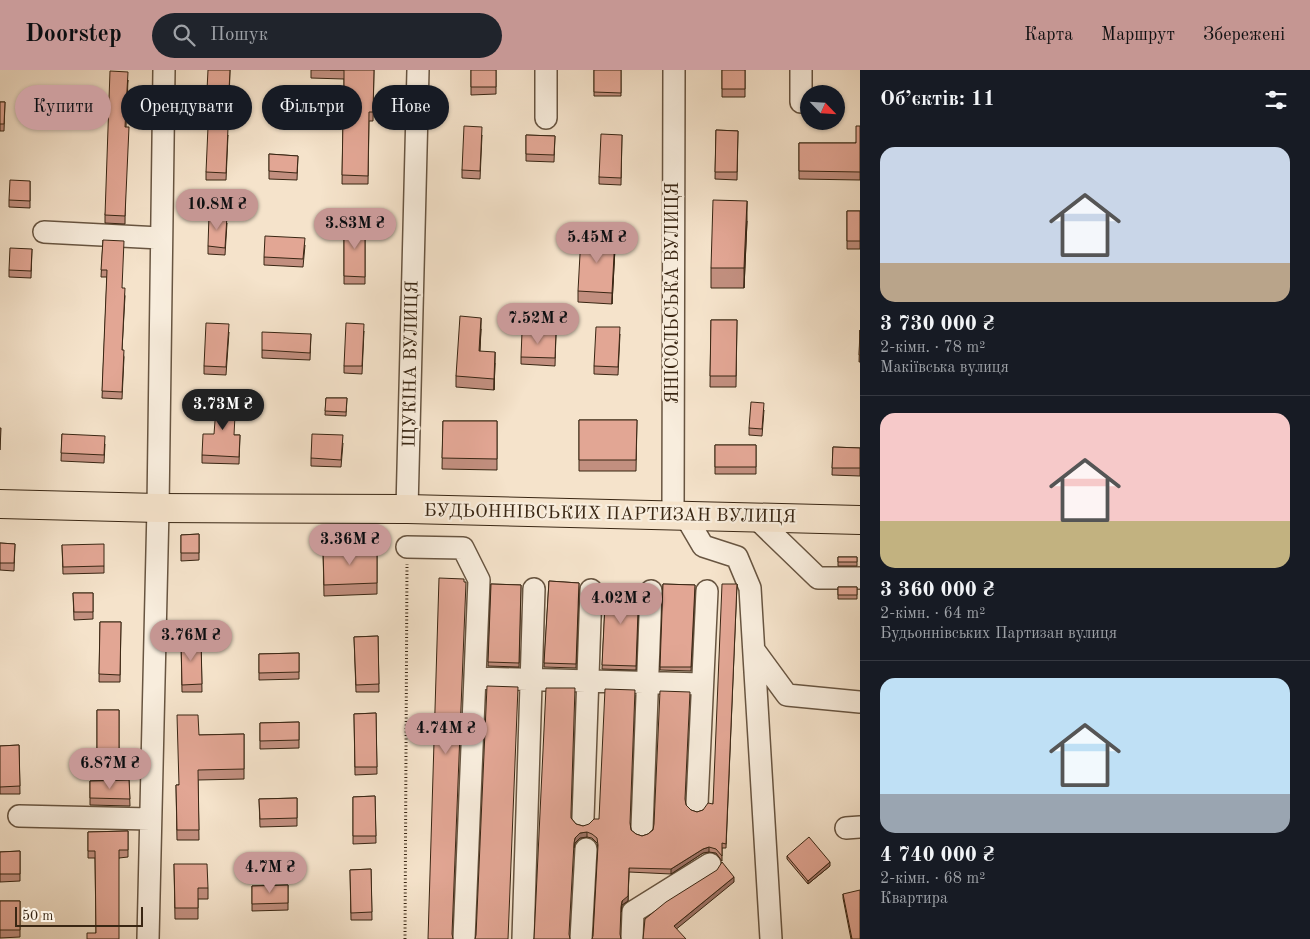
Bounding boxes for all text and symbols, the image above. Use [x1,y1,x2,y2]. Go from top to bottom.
search box [152,13,502,58]
icon: search [170,21,198,49]
text: Doorstep [25,23,122,47]
text: Пошук [210,26,268,45]
text: Карта [1024,26,1073,44]
text: Маршрут [1101,26,1175,44]
text: Збережені [1203,26,1285,44]
chip: Купити [15,85,111,130]
chip: Орендувати [121,85,252,130]
chip: Фільтри [262,85,362,130]
chip: Нове [372,85,449,130]
north arrow [800,85,845,130]
map controls [800,85,845,130]
icon: filters [1262,86,1290,114]
text: Об’єктів: 11 [880,89,995,110]
icon: home [1040,180,1130,270]
street label: ЯНІСОЛЬСЬКА ВУЛИЦЯ [664,182,682,404]
pin: 10.8M ₴ [171,189,263,231]
text: 10.8M ₴ [187,197,247,213]
pin: 3.83M ₴ [309,208,401,250]
text: 3.83M ₴ [325,216,385,232]
pin: 5.45M ₴ [551,222,643,264]
text: 5.45M ₴ [567,230,627,246]
street label: ЩУКІНА ВУЛИЦЯ [401,280,421,448]
pin: 7.52M ₴ [492,302,584,345]
text: 7.52M ₴ [508,311,568,327]
text: 3 730 000 ₴ [880,314,994,335]
text: 2-кімн. · 78 m² [880,340,985,356]
text: Макіївська вулиця [880,360,1009,376]
pin: 3.73M ₴ [177,388,269,431]
text: 3.73M ₴ [193,397,253,413]
icon: home [1040,445,1130,535]
street label: БУДЬОННІВСЬКИХ ПАРТИЗАН ВУЛИЦЯ [424,502,796,526]
pin: 3.36M ₴ [304,524,396,566]
text: 3.36M ₴ [320,532,380,548]
text: 3 360 000 ₴ [880,580,994,601]
pin: 4.02M ₴ [575,582,667,625]
text: 4.02M ₴ [591,591,651,607]
text: 2-кімн. · 64 m² [880,606,985,622]
pin: 3.76M ₴ [145,620,237,662]
text: Будьоннівських Партизан вулиця [880,626,1117,642]
text: 3.76M ₴ [161,628,221,644]
icon: home [1040,710,1130,800]
pin: 4.74M ₴ [400,712,492,755]
text: 4.74M ₴ [416,721,476,737]
pin: 6.87M ₴ [64,748,156,790]
text: 6.87M ₴ [80,756,140,772]
text: 4 740 000 ₴ [880,845,994,866]
pin: 4.7M ₴ [229,852,311,894]
text: 4.7M ₴ [245,860,295,876]
text: 2-кімн. · 68 m² [880,871,985,887]
text: Квартира [880,891,948,907]
scale bar [15,904,142,927]
text: 50 m [22,909,53,923]

